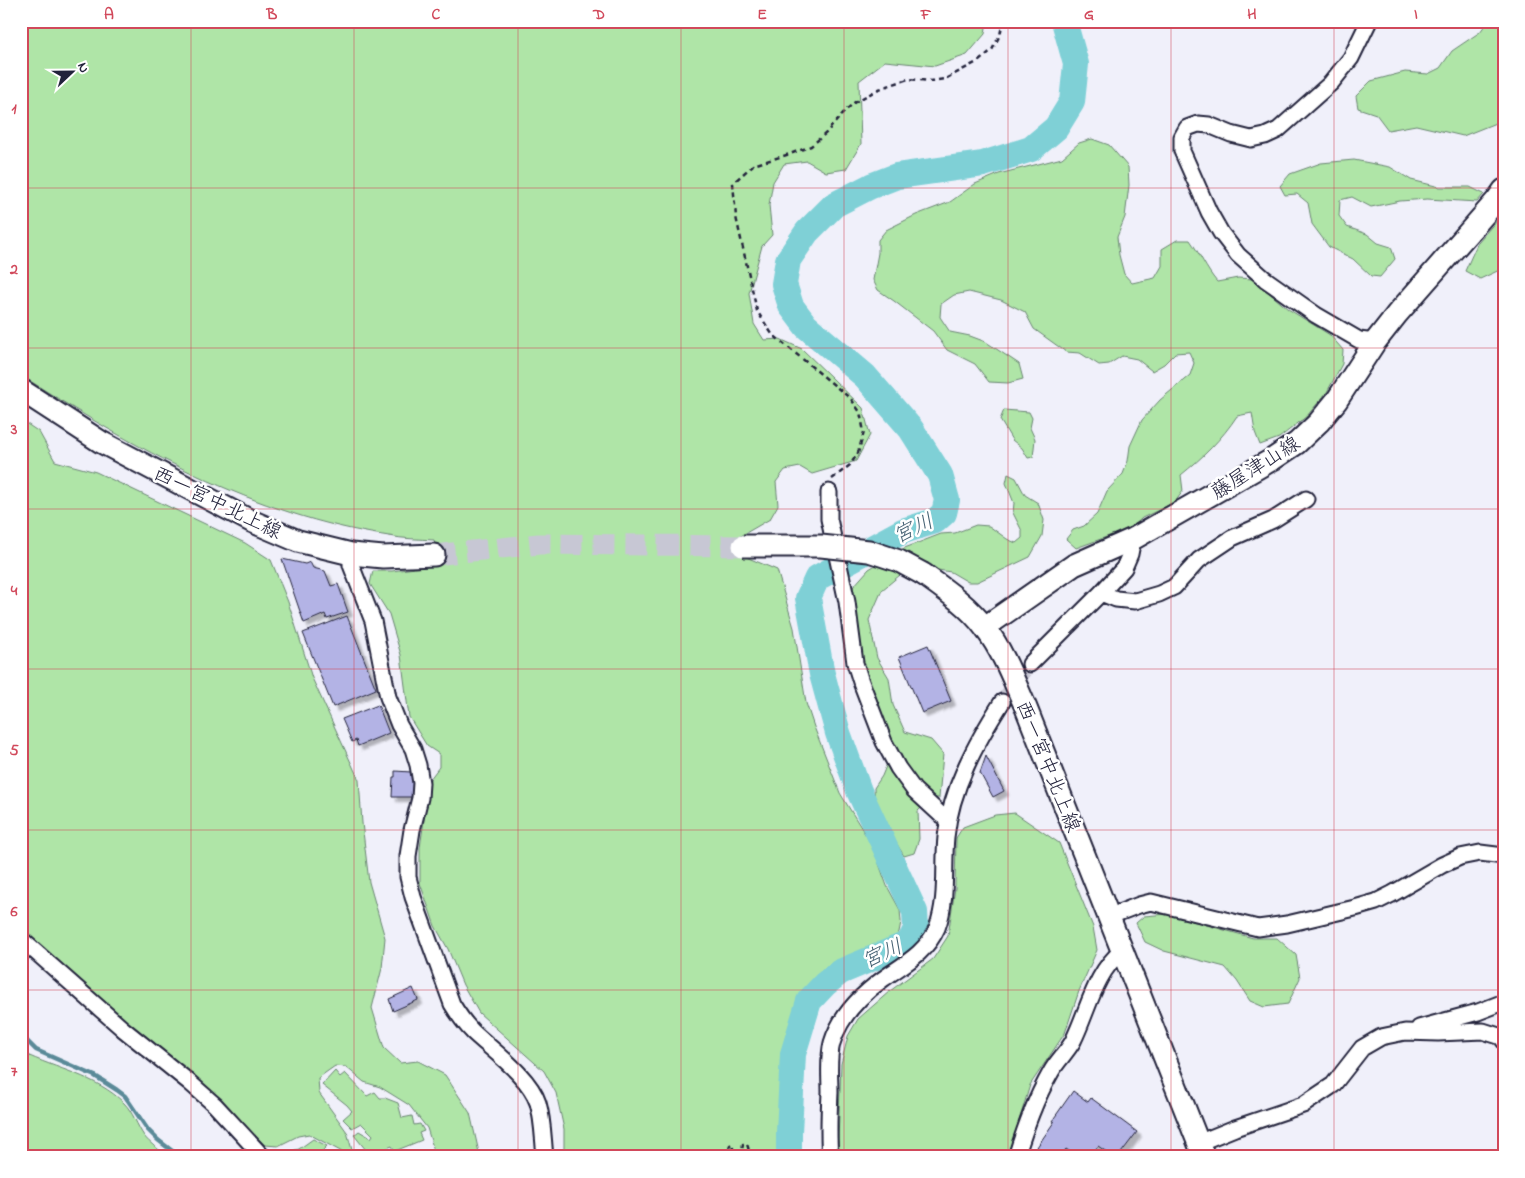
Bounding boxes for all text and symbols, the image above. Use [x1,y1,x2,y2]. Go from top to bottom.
text: A [104,3,114,27]
text: B [266,3,278,27]
text: C [432,3,441,27]
text: D [592,3,605,27]
text: E [757,3,767,27]
text: F [920,3,932,27]
text: G [1084,3,1094,27]
text: H [1247,3,1257,27]
text: I [1414,3,1418,27]
north arrow [48,48,98,98]
text: N [71,59,94,76]
text: 1 [11,97,17,121]
text: 2 [9,258,18,282]
text: 3 [10,418,18,442]
street label: 藤屋津山線 [1206,430,1306,508]
street label: 西一宮中北上線 [148,461,286,548]
water label: 宮川 [888,507,939,552]
text: 4 [10,579,18,603]
street label: 西一宮中北上線 [1007,697,1086,837]
text: 5 [9,739,19,763]
text: 6 [9,900,18,924]
water label: 宮川 [858,933,908,977]
text: 7 [11,1060,18,1084]

